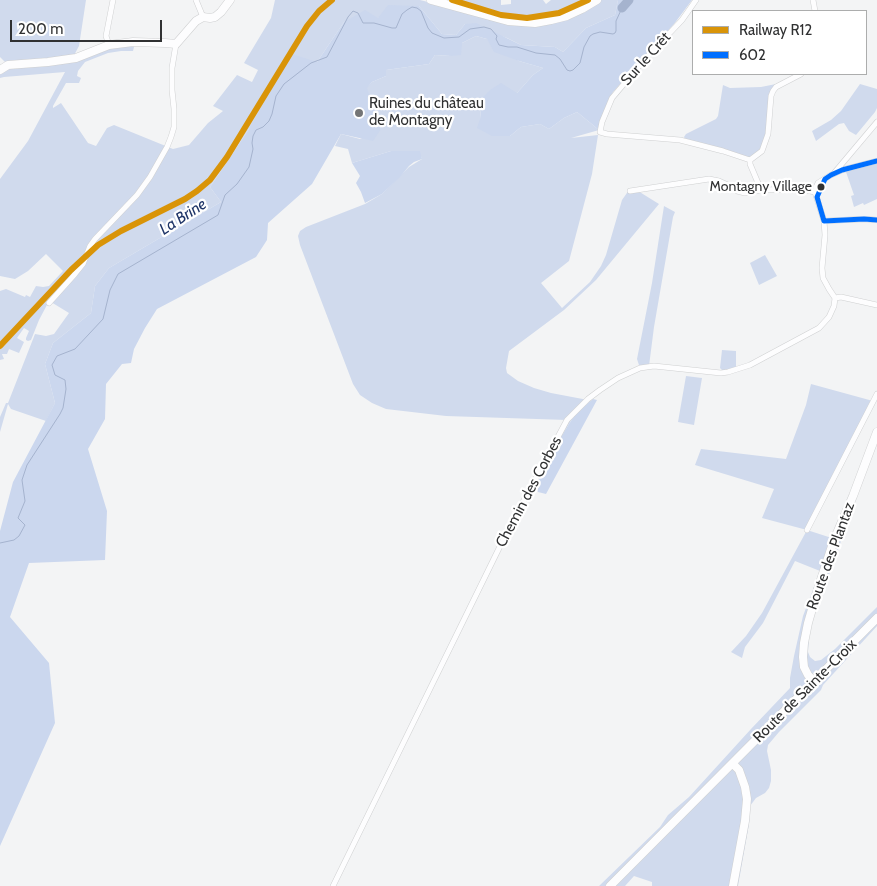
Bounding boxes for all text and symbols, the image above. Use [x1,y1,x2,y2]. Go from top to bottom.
scale bar [12,10,165,42]
legend [692,10,867,75]
text: 200 m [18,20,63,38]
text: Railway R12 [739,21,812,39]
street label: Sur le Crêt [617,29,675,89]
text: 602 [739,46,766,64]
place label: Ruines du château de Montagny [369,95,484,130]
marker: Ruines du château de Montagny [353,107,365,119]
place label: Montagny Village [710,179,812,195]
marker: Montagny Village [816,182,826,192]
water label: La Brine [156,195,210,239]
street label: Chemin des Corbes [492,433,566,551]
street label: Route des Plantaz [803,500,859,612]
street label: Route de Sainte-Croix [750,636,860,746]

